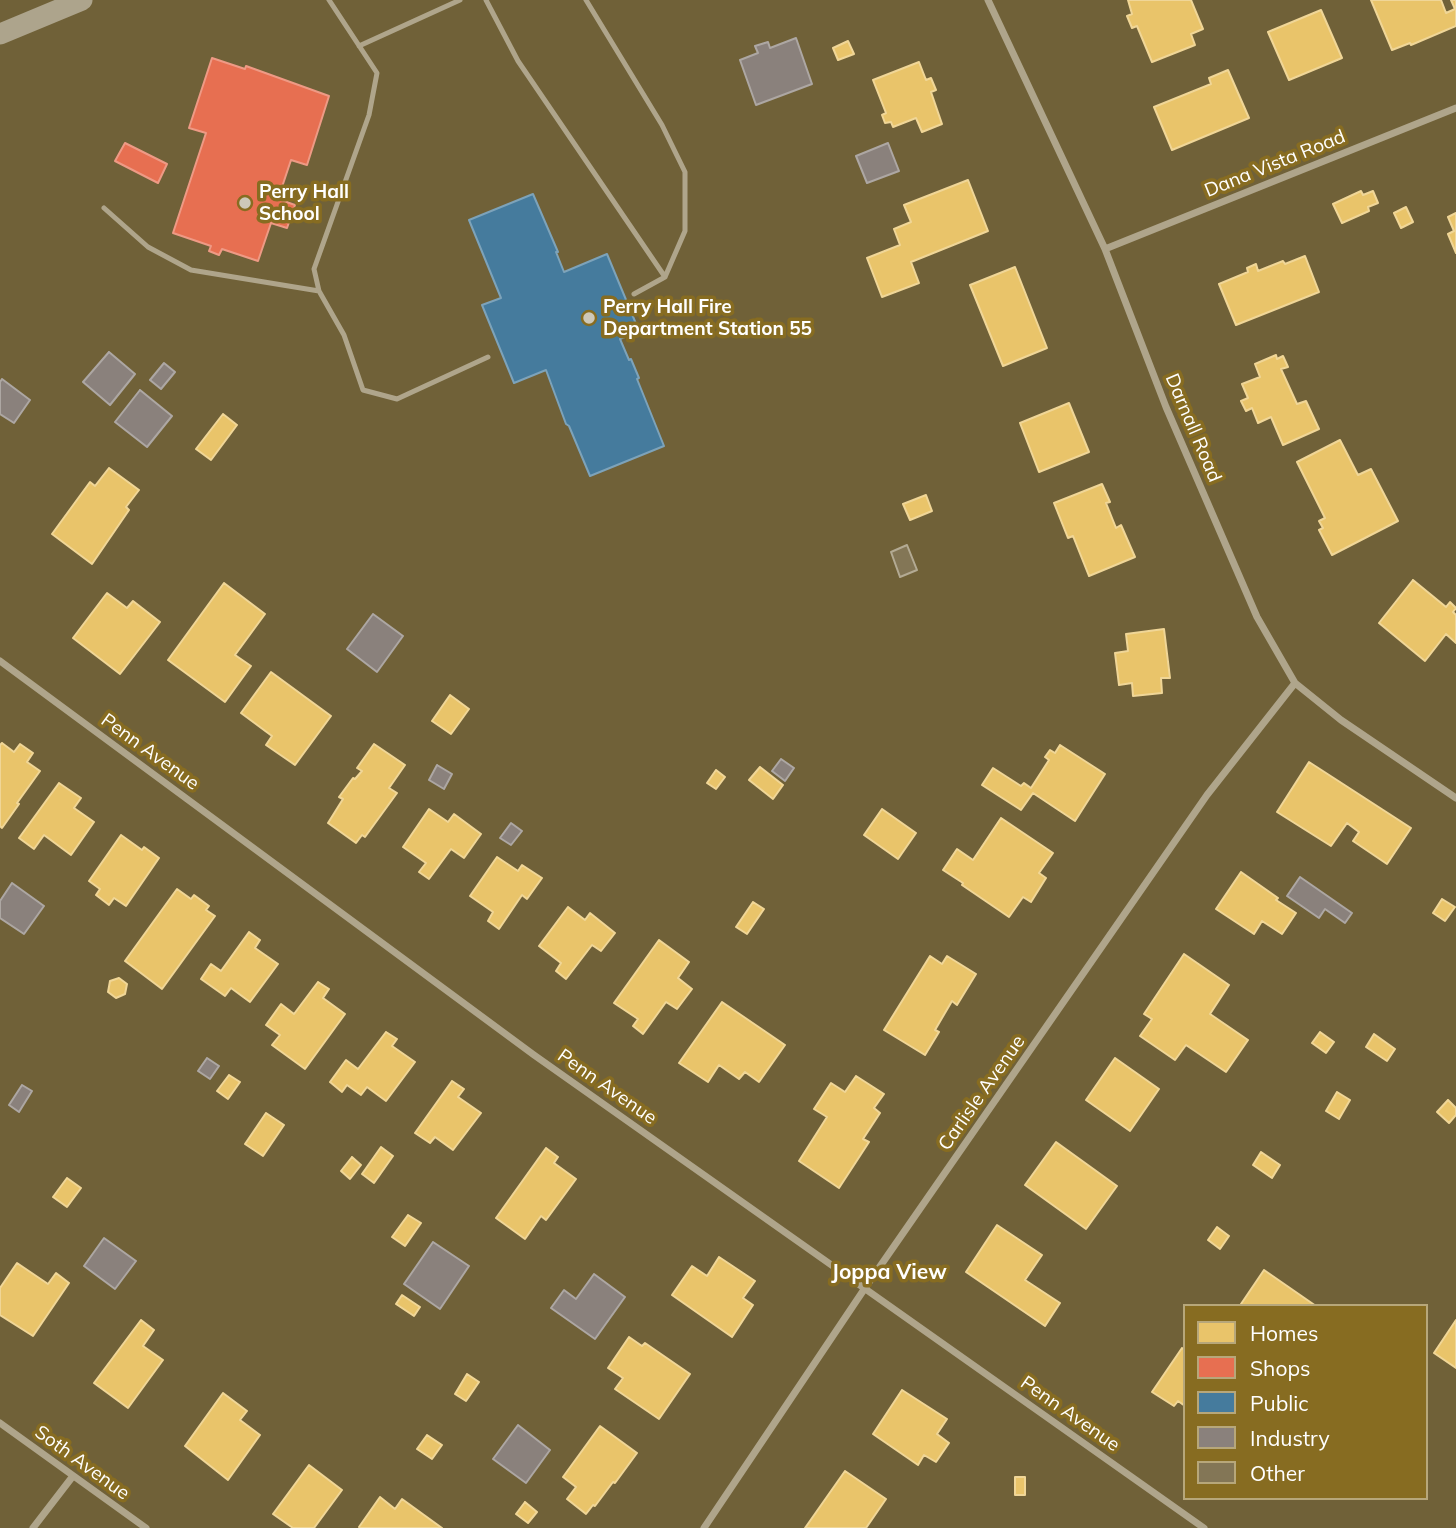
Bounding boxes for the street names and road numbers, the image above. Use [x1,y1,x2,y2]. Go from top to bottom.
street label: Dana Vista Road [1201,125,1349,203]
street label: Darnall Road [1160,370,1226,486]
street label: Penn Avenue [97,709,203,795]
street label: Carlisle Avenue [934,1031,1030,1155]
street label: Penn Avenue [553,1044,661,1130]
street label: Penn Avenue [1016,1371,1124,1457]
street label: Soth Avenue [30,1421,134,1505]

